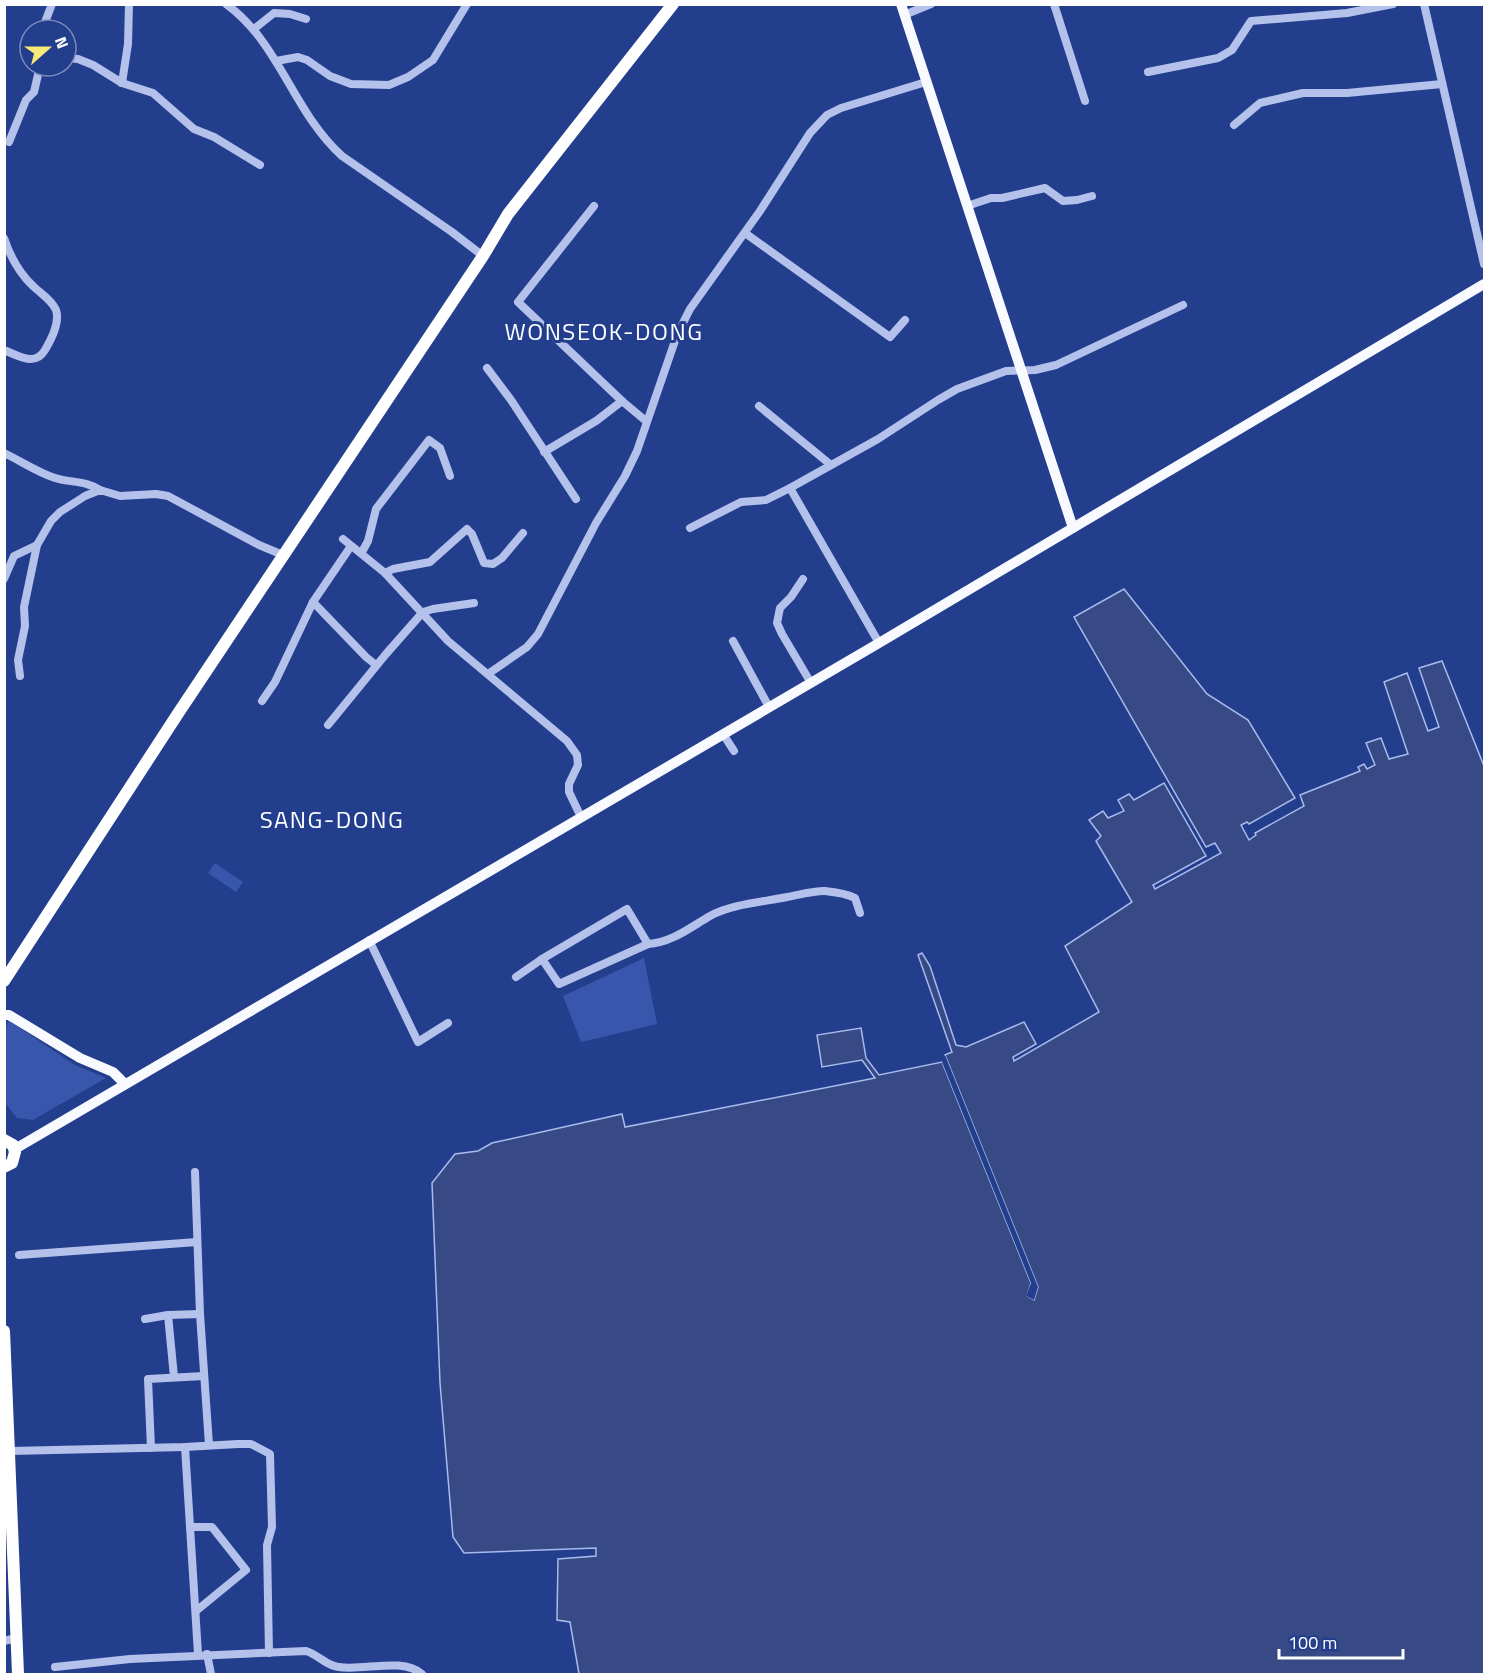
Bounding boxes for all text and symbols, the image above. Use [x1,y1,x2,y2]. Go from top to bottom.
north arrow [18,18,78,78]
text: N [49,33,75,52]
district label: WONSEOK-DONG [505,313,703,349]
district label: SANG-DONG [260,801,404,837]
scale bar [1279,1622,1404,1660]
text: 100 m [1288,1629,1337,1656]

